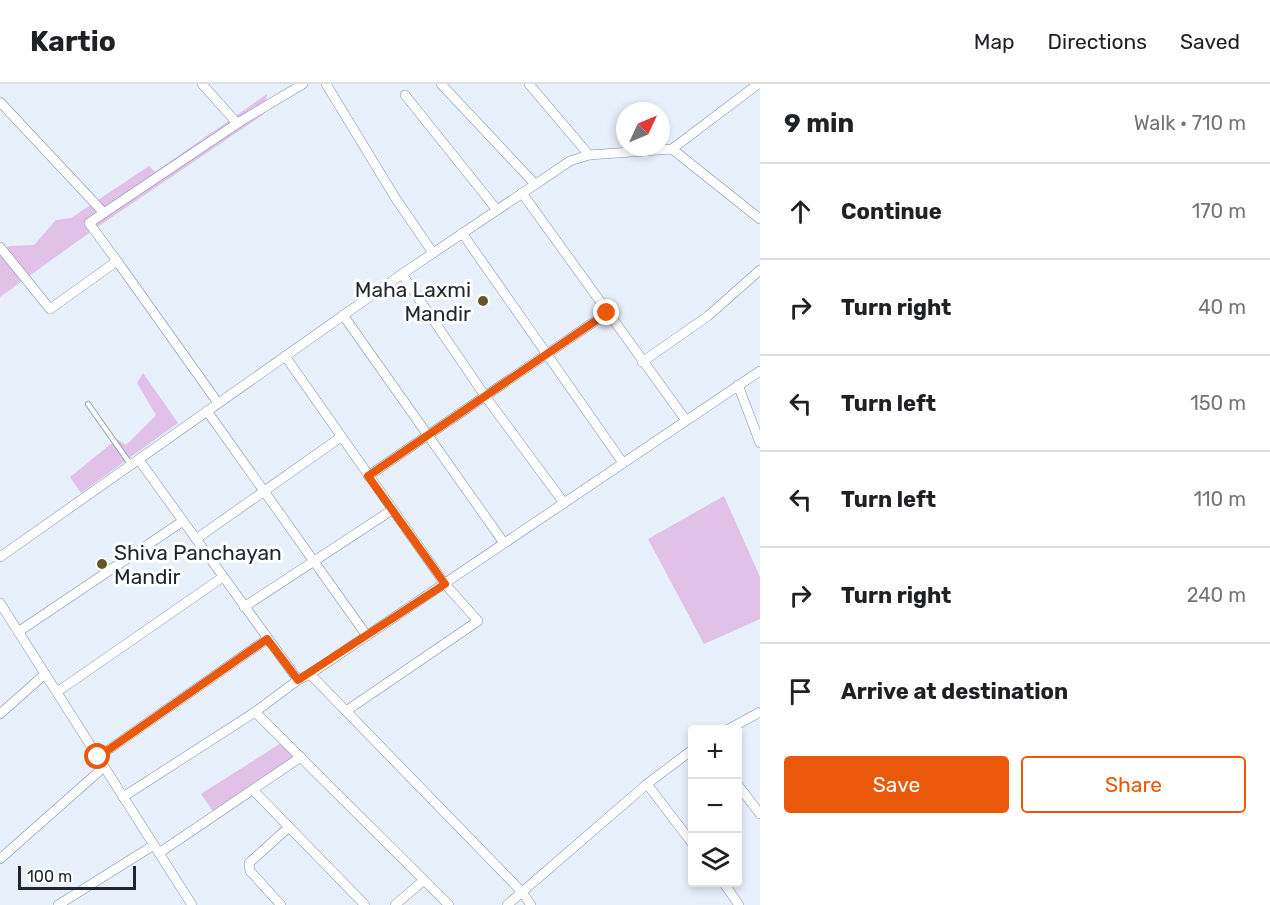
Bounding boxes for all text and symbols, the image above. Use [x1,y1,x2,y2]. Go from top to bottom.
text: Kartio [30,25,116,58]
text: Map [974,29,1015,54]
text: Directions [1048,29,1147,54]
text: Saved [1180,29,1240,54]
north arrow [616,102,670,156]
text: 9 min [784,108,854,139]
text: Walk · 710 m [1134,111,1246,135]
icon: ahead [784,195,817,228]
text: Continue [841,198,942,225]
text: 170 m [1192,199,1246,223]
place label: Maha Laxmi Mandir [355,277,471,326]
icon: right [784,291,817,324]
marker: Maha Laxmi Mandir [476,294,490,308]
text: Turn right [841,294,951,321]
text: 40 m [1198,295,1246,319]
route end [593,299,619,325]
icon: left [784,387,817,420]
text: Turn left [841,390,936,417]
text: 150 m [1190,391,1246,415]
icon: left [784,483,817,516]
text: Turn left [841,486,936,513]
text: 110 m [1194,487,1246,511]
place label: Shiva Panchayan Mandir [114,540,282,589]
marker: Shiva Panchayan Mandir [95,557,109,571]
icon: right [784,579,817,612]
text: Turn right [841,582,951,609]
text: 240 m [1187,583,1246,607]
icon: arrive [784,675,817,708]
text: Arrive at destination [841,678,1068,705]
map controls [688,725,742,887]
button: + [688,725,742,779]
route start [84,743,110,769]
button: Save [784,756,1009,813]
button: Share [1021,756,1246,813]
button: − [688,779,742,833]
button: layers [688,833,742,887]
scale bar [18,863,136,890]
text: 100 m [27,867,72,886]

